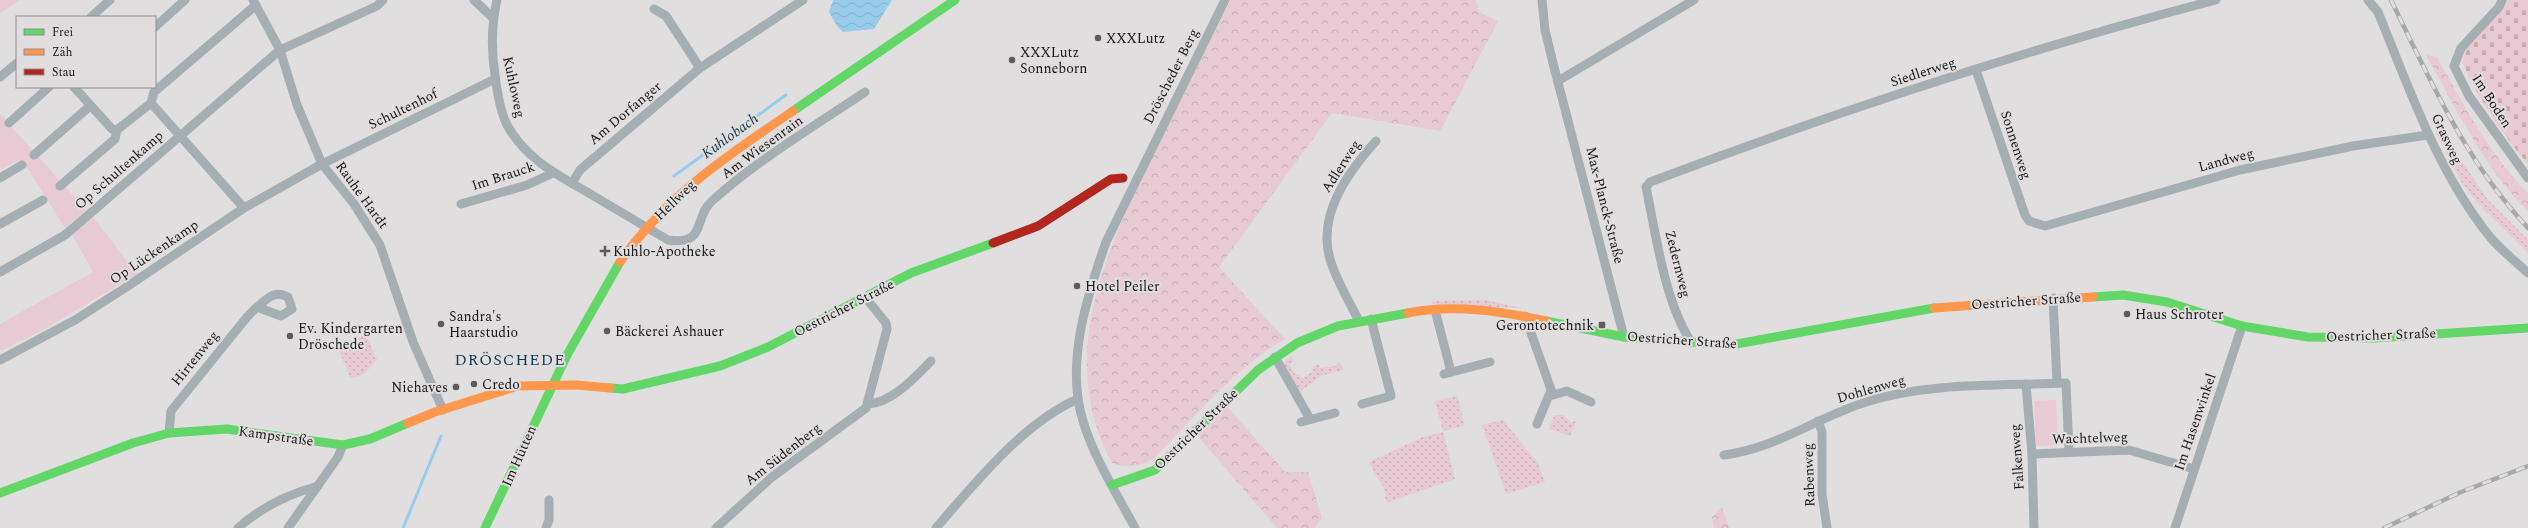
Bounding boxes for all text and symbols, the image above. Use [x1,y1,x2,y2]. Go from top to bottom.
legend [16,16,156,88]
text: Frei [52,23,74,42]
street label: Dröscheder Berg [1138,25,1204,127]
place label: XXXLutz [1106,28,1165,49]
marker: XXXLutz [1093,33,1103,43]
place label: XXXLutz Sonneborn [1020,42,1088,79]
text: Zäh [52,43,73,62]
street label: Siedlerweg [1887,52,1959,92]
street label: Kuhloweg [497,54,531,120]
marker: XXXLutz Sonneborn [1007,55,1017,65]
text: Stau [52,63,76,82]
street label: Im Boden [2467,70,2517,132]
street label: Am Dorfanger [584,76,666,150]
street label: Schultenhof [365,83,442,135]
water label: Kuhlobach [697,107,764,165]
street label: Sonnenweg [1995,108,2037,182]
street label: Am Wiesenrain [717,110,807,184]
street label: Grasweg [2426,110,2468,168]
street label: Op Schultenkamp [70,125,168,215]
street label: Adlerweg [1316,135,1366,197]
street label: Landweg [2196,143,2256,177]
street label: Max-Planck-Straße [1580,144,1630,266]
street label: Im Brauck [469,156,537,196]
street label: Rauhe Hardt [330,157,394,233]
street label: Hellweg [649,175,701,225]
street label: Op Lückenkamp [105,214,203,290]
street label: Zedernweg [1660,228,1696,300]
place label: Kuhlo-Apotheke [613,241,716,262]
marker: Kuhlo-Apotheke [600,246,610,256]
street label: Oestricher Straße [790,274,898,342]
place label: Hotel Peiler [1085,276,1160,297]
marker: Hotel Peiler [1072,281,1082,291]
street label: Oestricher Straße [1970,287,2082,315]
place label: Haus Schroter [2135,304,2224,325]
place label: Sandra's Haarstudio [449,306,518,343]
marker: Haus Schroter [2122,309,2132,319]
place label: Gerontotechnik [1496,315,1594,336]
place label: Ev. Kindergarten Dröschede [298,318,403,355]
marker: Sandra's Haarstudio [436,319,446,329]
marker: Gerontotechnik [1597,320,1607,330]
place label: Bäckerei Ashauer [615,321,724,342]
street label: Oestricher Straße [2326,323,2437,347]
street label: Hirtenweg [166,326,224,390]
marker: Bäckerei Ashauer [602,326,612,336]
street label: Oestricher Straße [1626,326,1738,354]
marker: Ev. Kindergarten Dröschede [285,331,295,341]
district label: DRÖSCHEDE [454,348,566,372]
street label: Dohlenweg [1834,369,1908,409]
street label: Im Hasenwinkel [2169,371,2221,473]
place label: Credo [482,374,520,395]
place label: Niehaves [391,377,448,398]
marker: Credo [469,379,479,389]
marker: Niehaves [451,382,461,392]
street label: Oestricher Straße [1149,383,1243,475]
street label: Am Südenberg [740,417,826,491]
street label: Kampstraße [237,420,315,452]
street label: Im Hütten [496,422,542,490]
street label: Falkenweg [2004,423,2030,491]
street label: Wachtelweg [2052,426,2128,450]
street label: Rabenweg [1797,443,1821,507]

